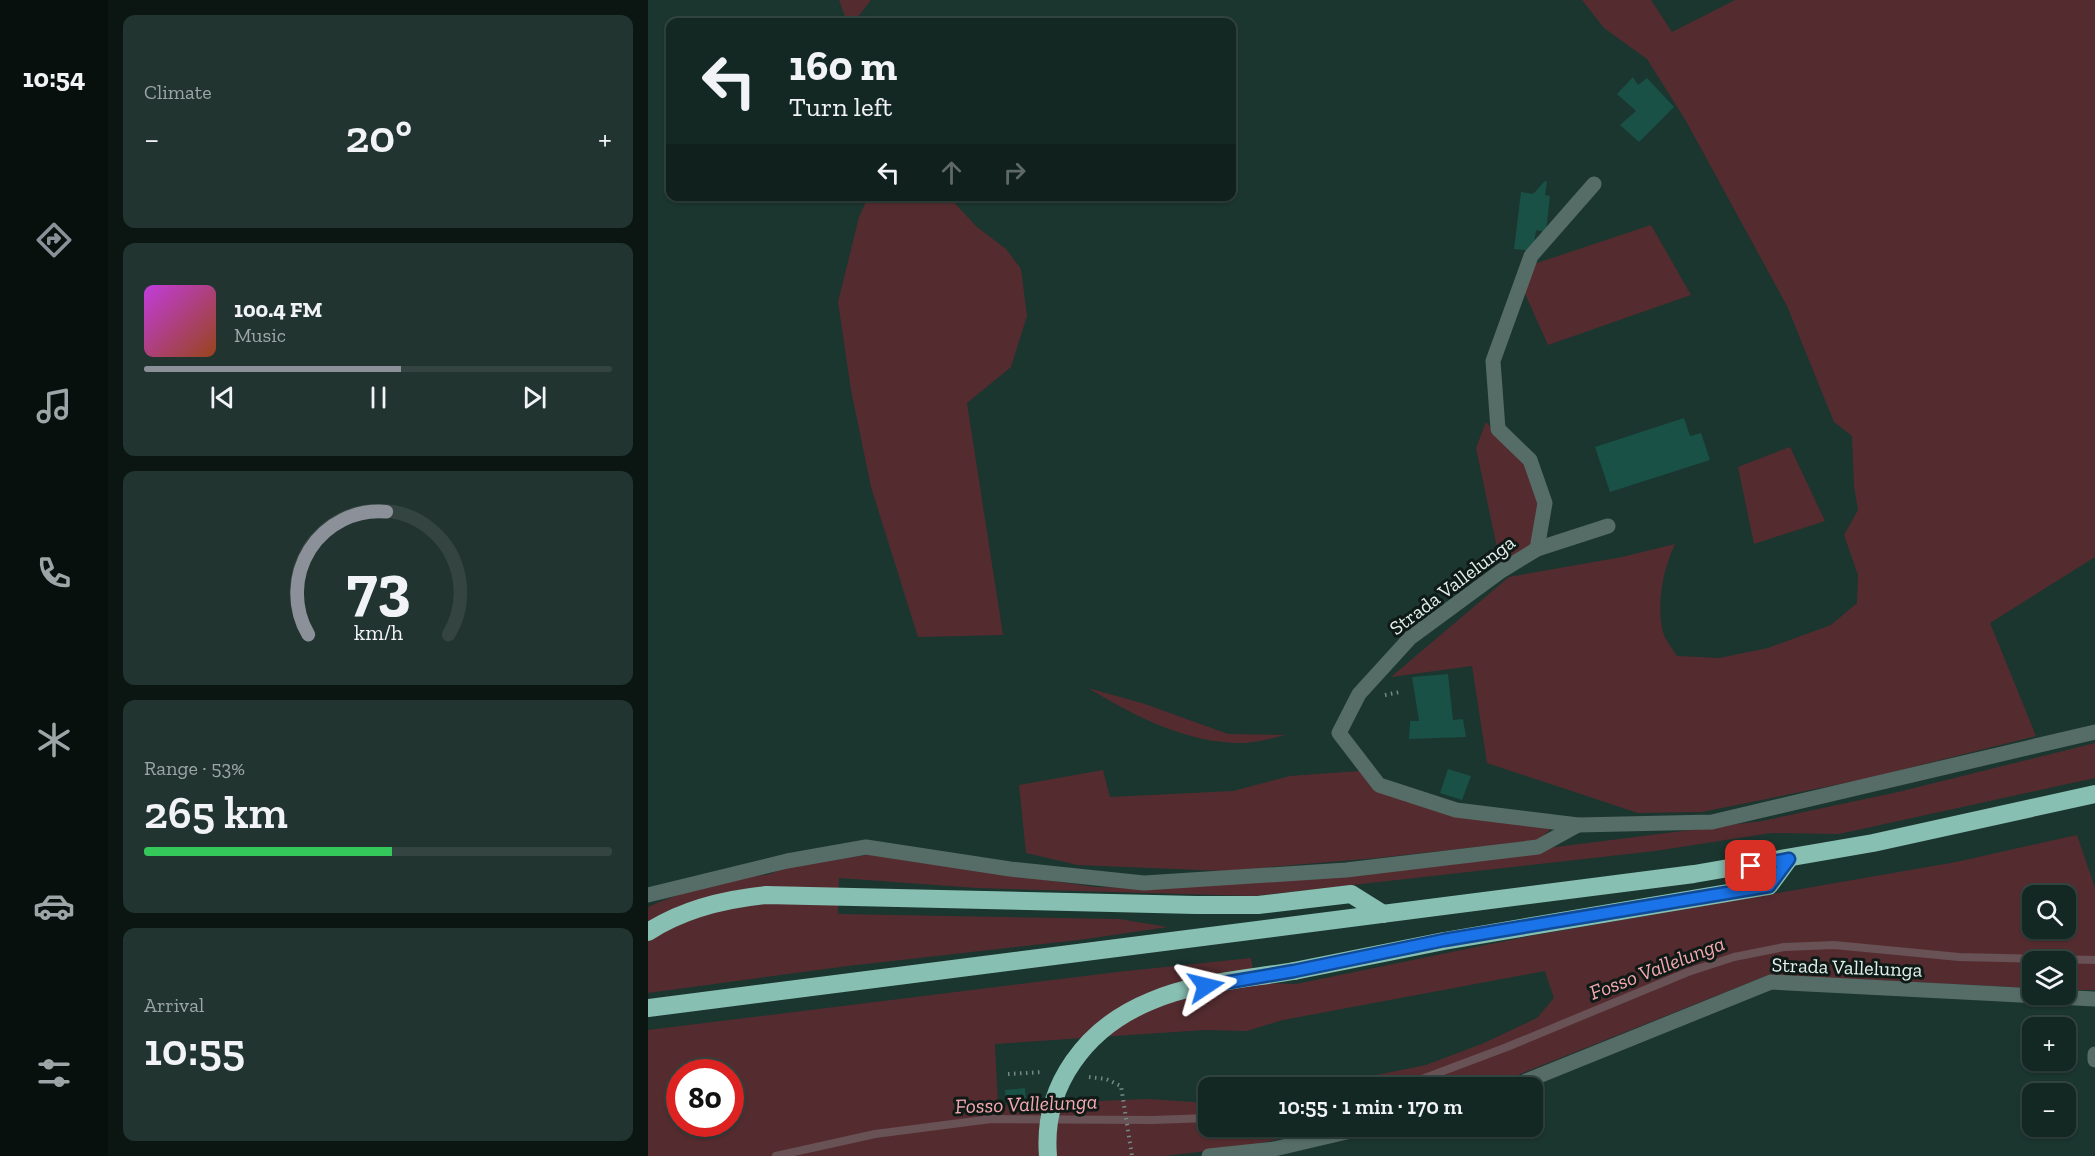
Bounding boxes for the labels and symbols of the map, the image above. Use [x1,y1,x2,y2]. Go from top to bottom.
street label: Strada Vallelunga [1385,530,1520,640]
pin [1725,840,1776,891]
water label: Fosso Vallelunga [1586,930,1728,1005]
street label: Strada Vallelunga [1771,952,1923,982]
position arrow [1174,954,1238,1018]
speed limit sign: 80 [666,1059,744,1137]
water label: Fosso Vallelunga [954,1089,1098,1118]

